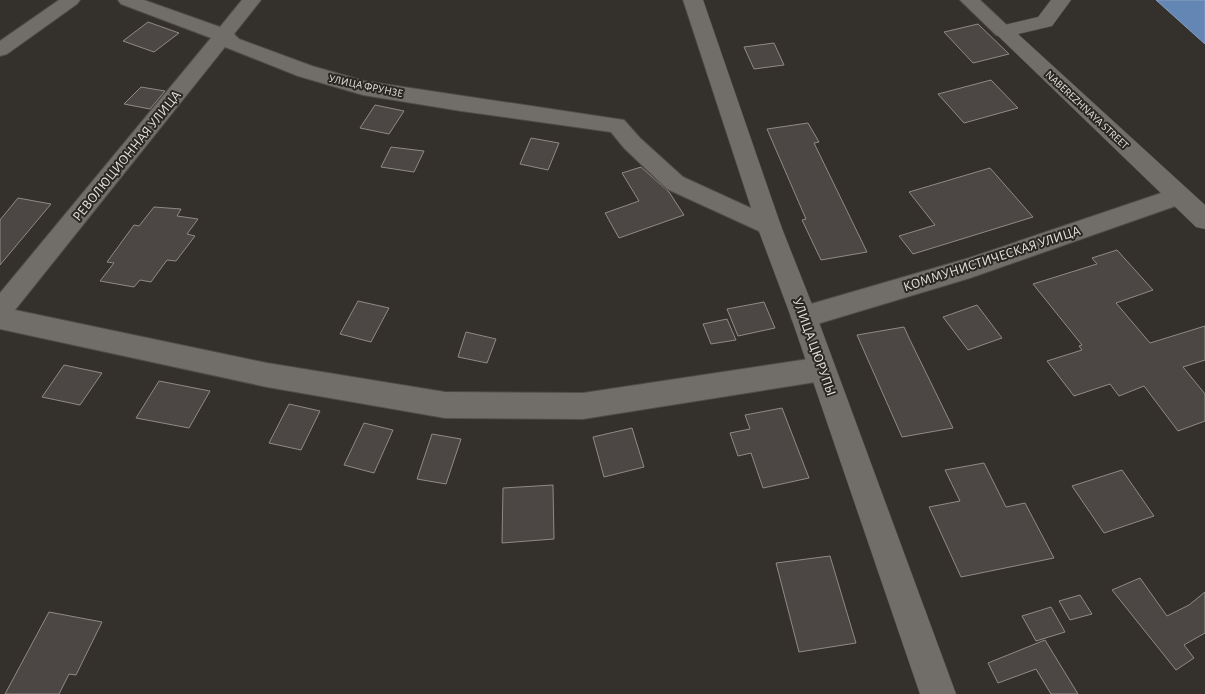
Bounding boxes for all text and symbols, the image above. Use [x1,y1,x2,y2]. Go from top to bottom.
street label: NABEREZHNAYA STREET [1043,69,1131,152]
street label: УЛИЦА ФРУНЗЕ [328,73,404,99]
street label: РЕВОЛЮЦИОННАЯ УЛИЦА [70,88,184,224]
street label: КОММУНИСТИЧЕСКАЯ УЛИЦА [902,224,1082,294]
street label: УЛИЦА ЦЮРУПЫ [790,296,838,398]

